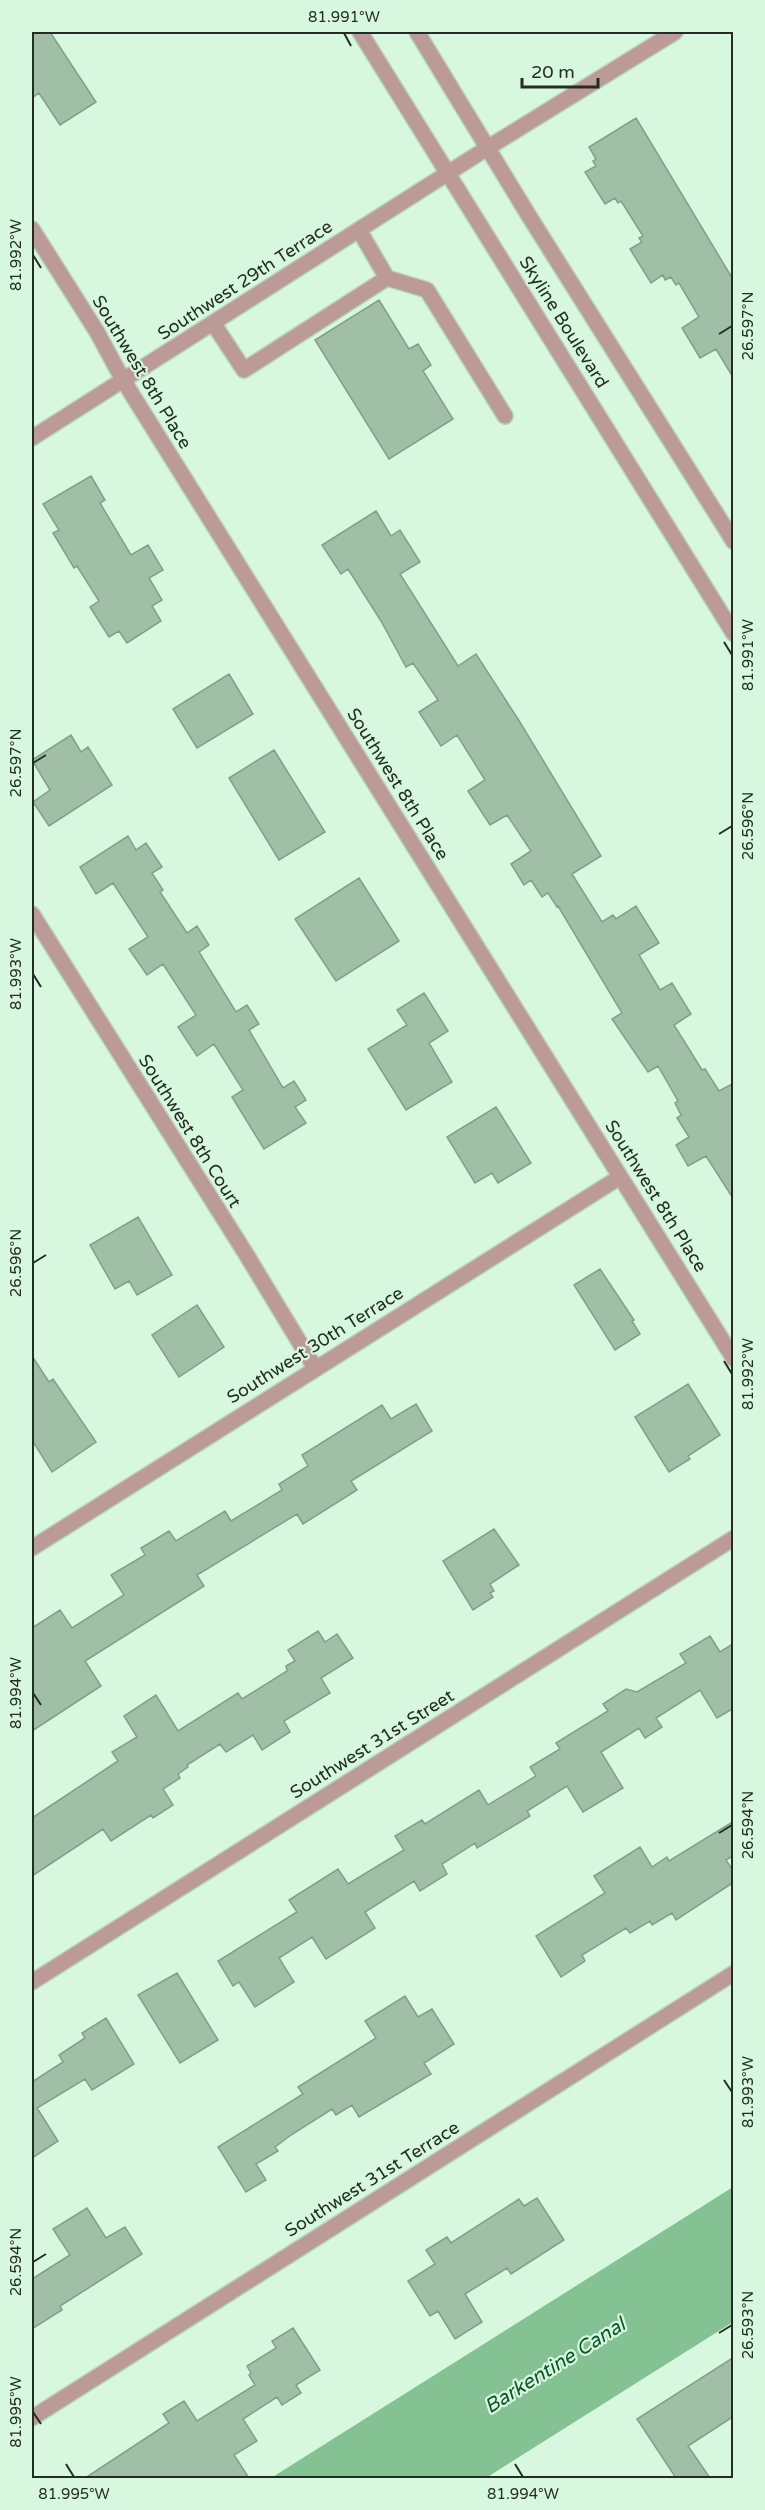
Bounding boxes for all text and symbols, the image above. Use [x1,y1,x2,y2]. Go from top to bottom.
text: 81.991°W [308,8,380,26]
scale bar [522,51,598,89]
text: 20 m [531,61,575,83]
street label: Southwest 29th Terrace [154,215,336,345]
text: 81.992°W [7,219,25,291]
street label: Skyline Boulevard [514,252,614,392]
street label: Southwest 8th Place [87,291,197,453]
text: 26.597°N [739,291,757,361]
text: 81.991°W [739,619,757,691]
street label: Southwest 8th Place [342,704,454,864]
text: 26.597°N [7,728,25,798]
text: 26.596°N [739,792,757,860]
text: 81.993°W [7,938,25,1010]
street label: Southwest 8th Court [134,1050,246,1212]
street label: Southwest 8th Place [600,1116,712,1276]
text: 26.596°N [7,1229,25,1297]
street label: Southwest 30th Terrace [223,1282,407,1408]
text: 81.992°W [739,1338,757,1410]
text: 81.994°W [7,1657,25,1729]
street label: Southwest 31st Street [286,1684,458,1803]
text: 26.594°N [739,1791,757,1859]
text: 81.993°W [739,2056,757,2128]
street label: Southwest 31st Terrace [281,2116,463,2242]
text: 26.594°N [7,2228,25,2296]
text: 26.593°N [739,2291,757,2359]
water label: Barkentine Canal [480,2312,632,2419]
text: 81.995°W [7,2376,25,2448]
text: 81.995°W [38,2485,110,2503]
text: 81.994°W [487,2485,559,2503]

